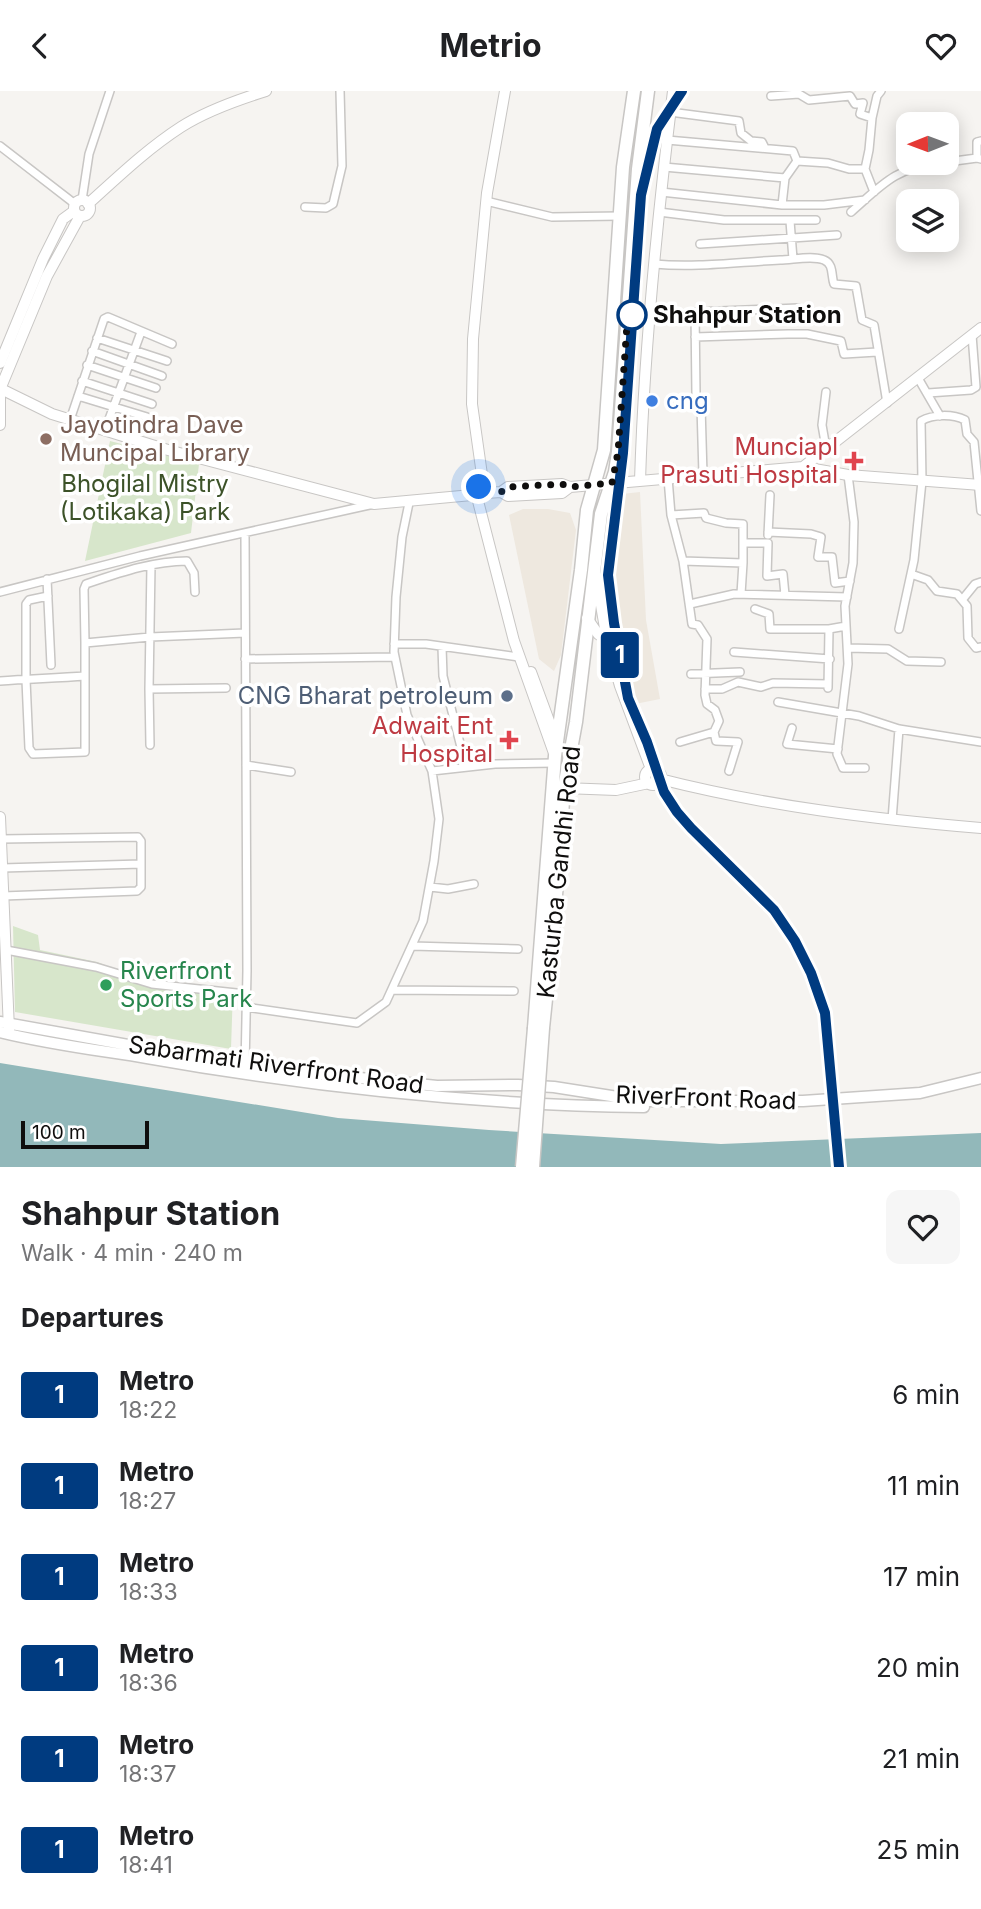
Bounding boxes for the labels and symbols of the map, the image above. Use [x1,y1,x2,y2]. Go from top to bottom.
north arrow [896,112,959,175]
marker: Shahpur Station [617,300,647,330]
place label: Shahpur Station [653,300,842,329]
place label: cng [666,386,709,415]
marker: cng [644,393,660,409]
place label: Jayotindra Dave Muncipal Library [60,410,250,467]
marker: Jayotindra Dave Muncipal Library [38,431,54,447]
place label: Munciapl Prasuti Hospital [660,432,838,489]
marker: Munciapl Prasuti Hospital [844,451,864,471]
park label: Bhogilal Mistry (Lotikaka) Park [60,469,230,526]
your location [461,469,496,504]
line badge: 1 [597,632,643,678]
place label: CNG Bharat petroleum [238,681,493,710]
marker: CNG Bharat petroleum [499,688,515,704]
place label: Adwait Ent Hospital [372,711,493,768]
marker: Adwait Ent Hospital [499,730,519,750]
street label: Kasturba Gandhi Road [531,744,586,1000]
place label: Riverfront Sports Park [120,956,252,1013]
marker: Riverfront Sports Park [98,977,114,993]
street label: Sabarmati Riverfront Road [127,1029,426,1100]
street label: RiverFront Road [615,1080,797,1115]
scale bar [21,1118,149,1150]

